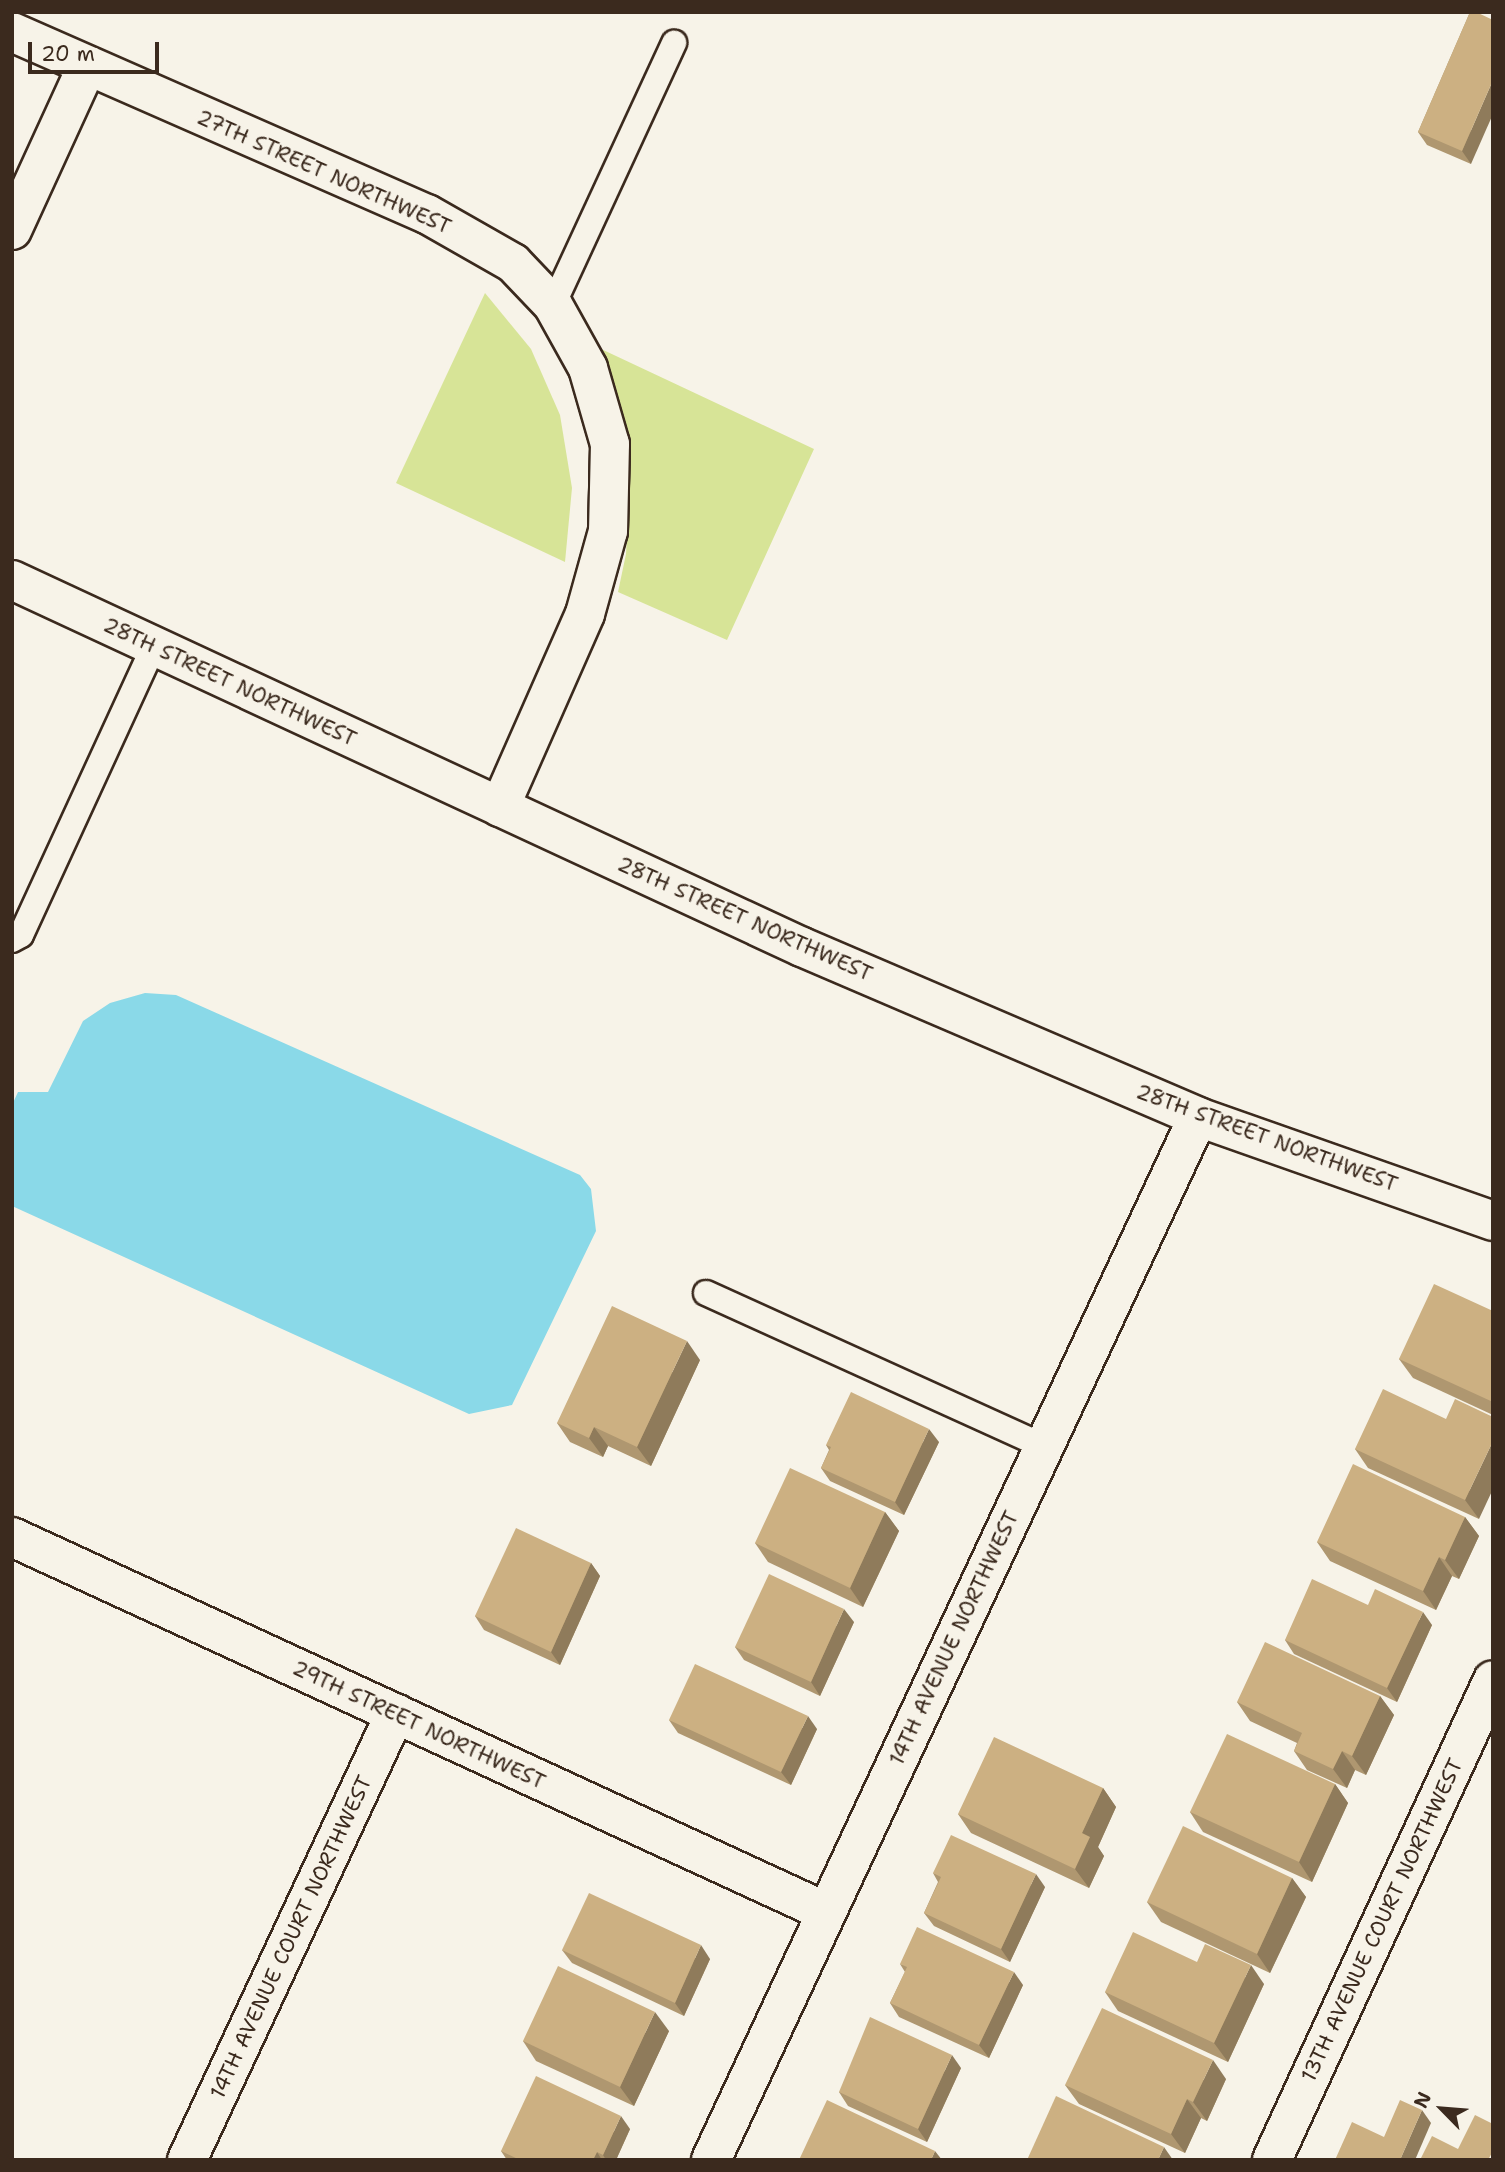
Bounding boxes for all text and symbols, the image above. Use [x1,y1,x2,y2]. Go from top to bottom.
scale bar [32,28,163,72]
text: 20 m [41,40,95,68]
street label: 27TH STREET NORTHWEST [193,104,455,240]
street label: 28TH STREET NORTHWEST [99,612,361,752]
street label: 28TH STREET NORTHWEST [614,851,876,987]
street label: 28TH STREET NORTHWEST [1133,1079,1401,1197]
street label: 14TH AVENUE NORTHWEST [884,1507,1024,1769]
street label: 29TH STREET NORTHWEST [289,1655,549,1795]
street label: 13TH AVENUE COURT NORTHWEST [1296,1754,1468,2086]
street label: 14TH AVENUE COURT NORTHWEST [205,1771,377,2103]
north arrow [1407,2074,1477,2144]
text: N [1408,2088,1437,2112]

